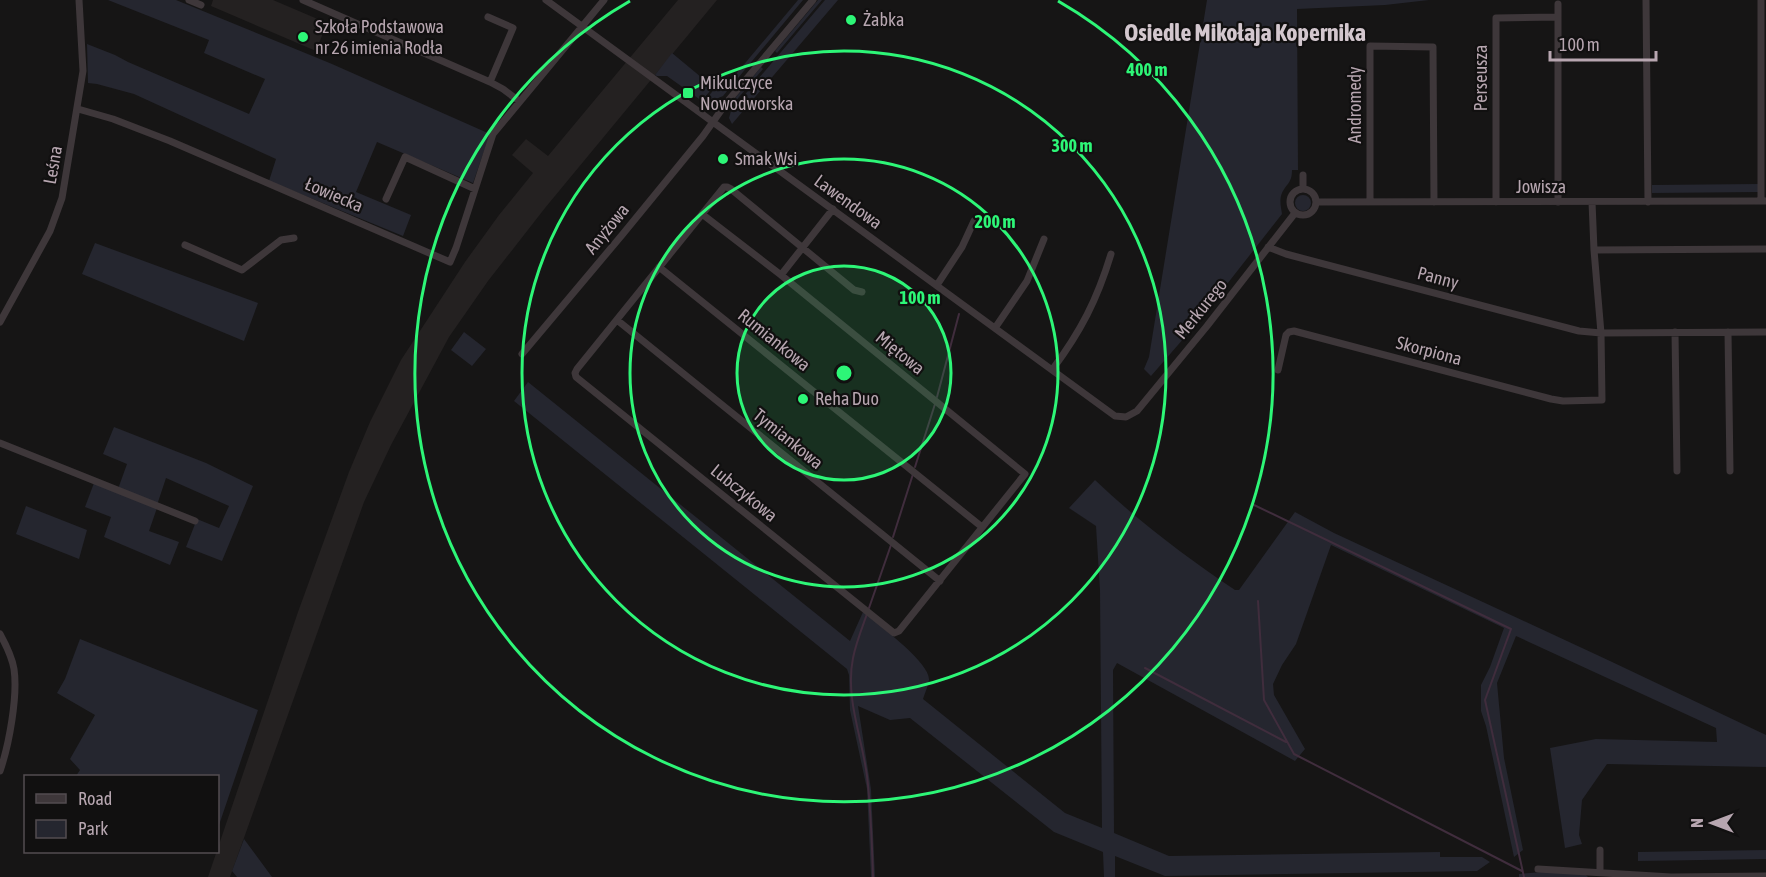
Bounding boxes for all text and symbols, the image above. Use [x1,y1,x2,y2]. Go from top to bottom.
place label: Żabka [863,9,904,30]
marker: Żabka [844,13,858,27]
place label: Szkoła Podstawowa nr 26 imienia Rodła [315,16,444,58]
district label: Osiedle Mikołaja Kopernika [1124,19,1366,46]
scale bar [1550,24,1656,62]
marker: Szkoła Podstawowa nr 26 imienia Rodła [296,30,310,44]
text: 100 m [1559,34,1600,55]
street label: Perseusza [1470,45,1491,111]
text: 400 m [1126,59,1167,80]
street label: Andromedy [1344,67,1365,143]
place label: Mikulczyce Nowodworska [700,72,793,114]
marker: Mikulczyce Nowodworska [681,86,695,100]
text: 300 m [1052,135,1092,156]
street label: Leśna [39,144,66,186]
place label: Smak Wsi [735,148,797,169]
marker: Smak Wsi [716,152,730,166]
street label: Lawendowa [810,170,886,233]
street label: Łowiecka [302,173,366,216]
street label: Jowisza [1516,176,1566,197]
street label: Anyżowa [580,199,633,258]
text: 200 m [975,211,1015,232]
street label: Panny [1415,262,1461,293]
street label: Merkurego [1170,274,1231,343]
text: 100 m [900,287,940,308]
street label: Rumiankowa [734,304,815,375]
street label: Miętowa [872,327,929,379]
street label: Skorpiona [1394,332,1464,369]
centre of rings [834,363,854,383]
place label: Reha Duo [815,388,879,409]
marker: Reha Duo [796,392,810,406]
street label: Tymiankowa [749,404,827,473]
street label: Lubczykowa [707,459,782,526]
legend [24,775,219,853]
text: Road [78,788,112,809]
north arrow [1682,793,1742,853]
text: Park [78,818,108,839]
text: N [1688,818,1706,828]

